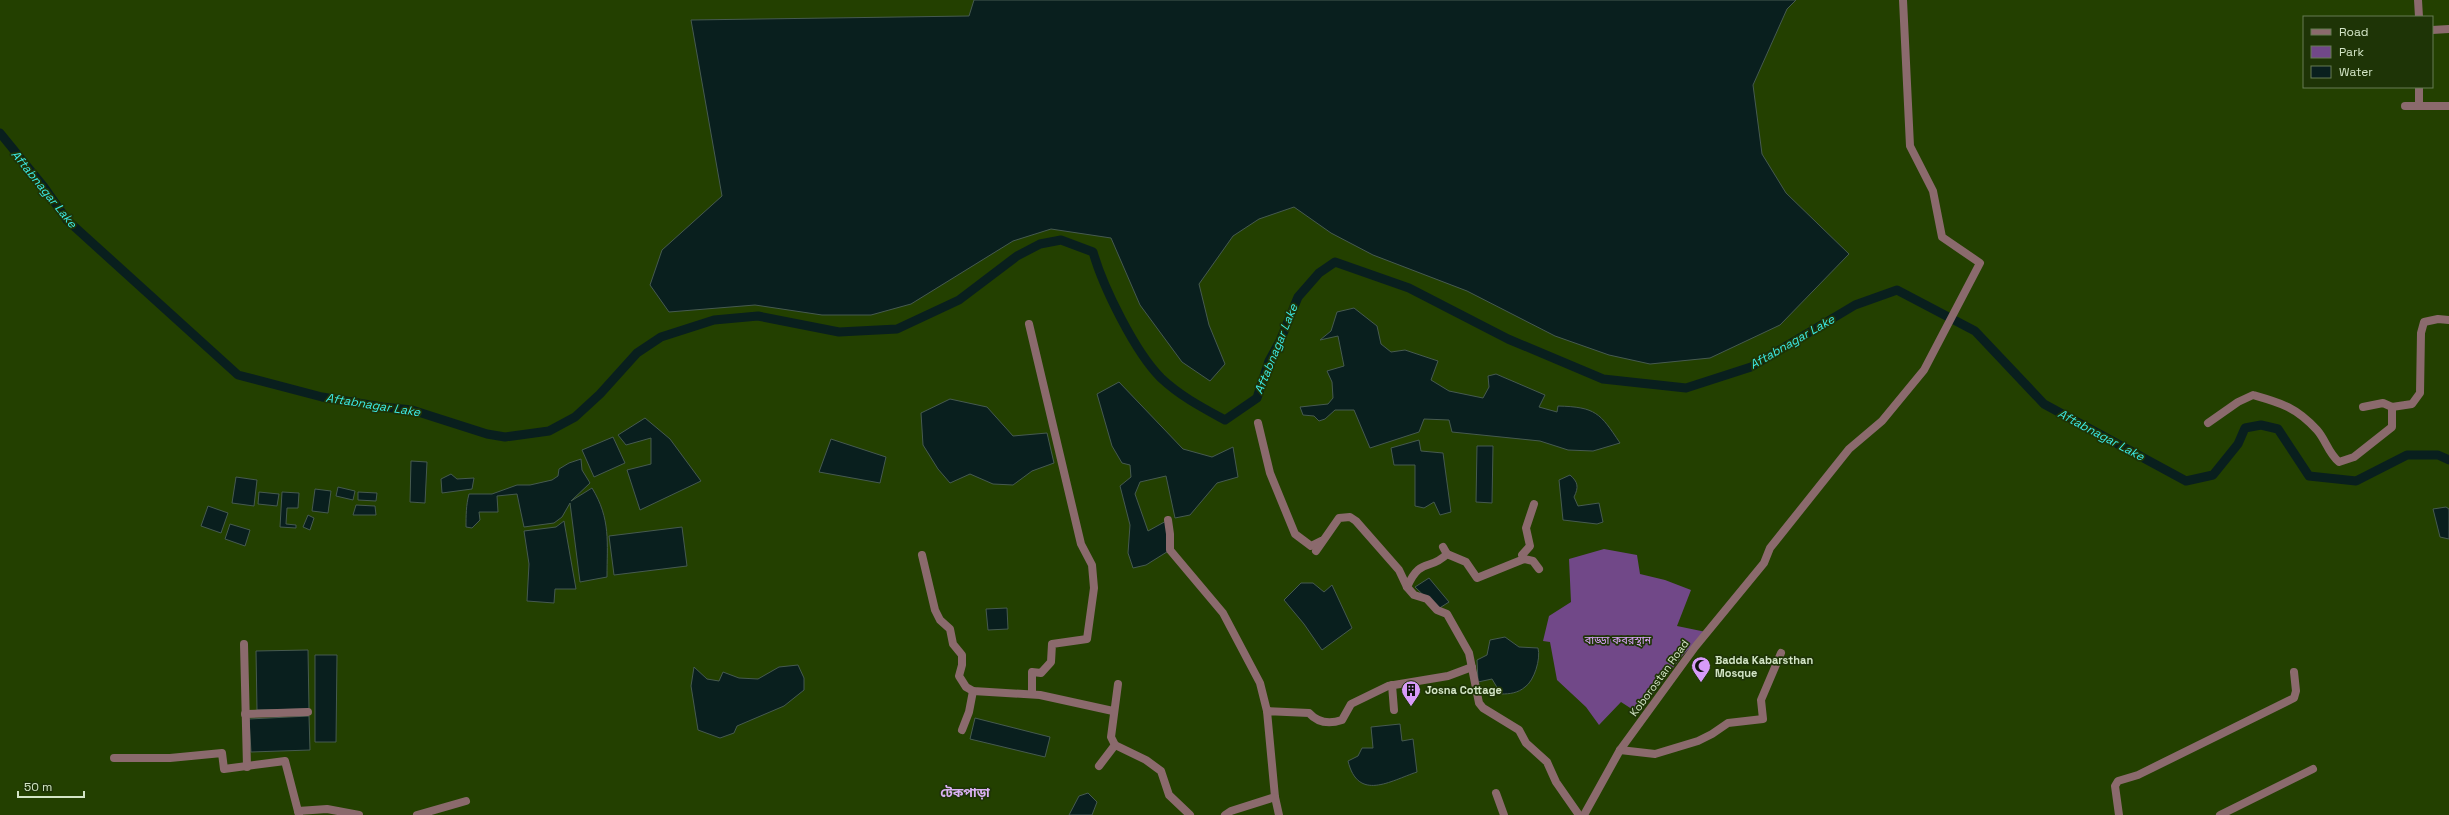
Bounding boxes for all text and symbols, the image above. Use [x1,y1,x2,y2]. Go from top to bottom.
legend [2303,16,2433,88]
text: Road [2339,24,2368,40]
text: Park [2339,44,2364,60]
text: Water [2339,64,2373,80]
water label: Aftabnagar Lake [8,147,81,232]
water label: Aftabnagar Lake [1251,301,1302,396]
water label: Aftabnagar Lake [1747,311,1838,373]
water label: Aftabnagar Lake [325,390,422,421]
water label: Aftabnagar Lake [2055,406,2148,465]
park label: বাড্ডা কবরস্থান [1584,633,1652,647]
street label: Koborostan Road [1626,637,1692,719]
place label: Badda Kabarsthan Mosque [1715,653,1813,680]
mosque icon: Badda Kabarsthan Mosque [1690,655,1712,683]
building icon: Josna Cottage [1400,679,1422,707]
place label: Josna Cottage [1425,683,1502,697]
scale bar [18,773,84,799]
text: 50 m [24,779,52,795]
district label: টেকপাড়া [940,784,990,801]

